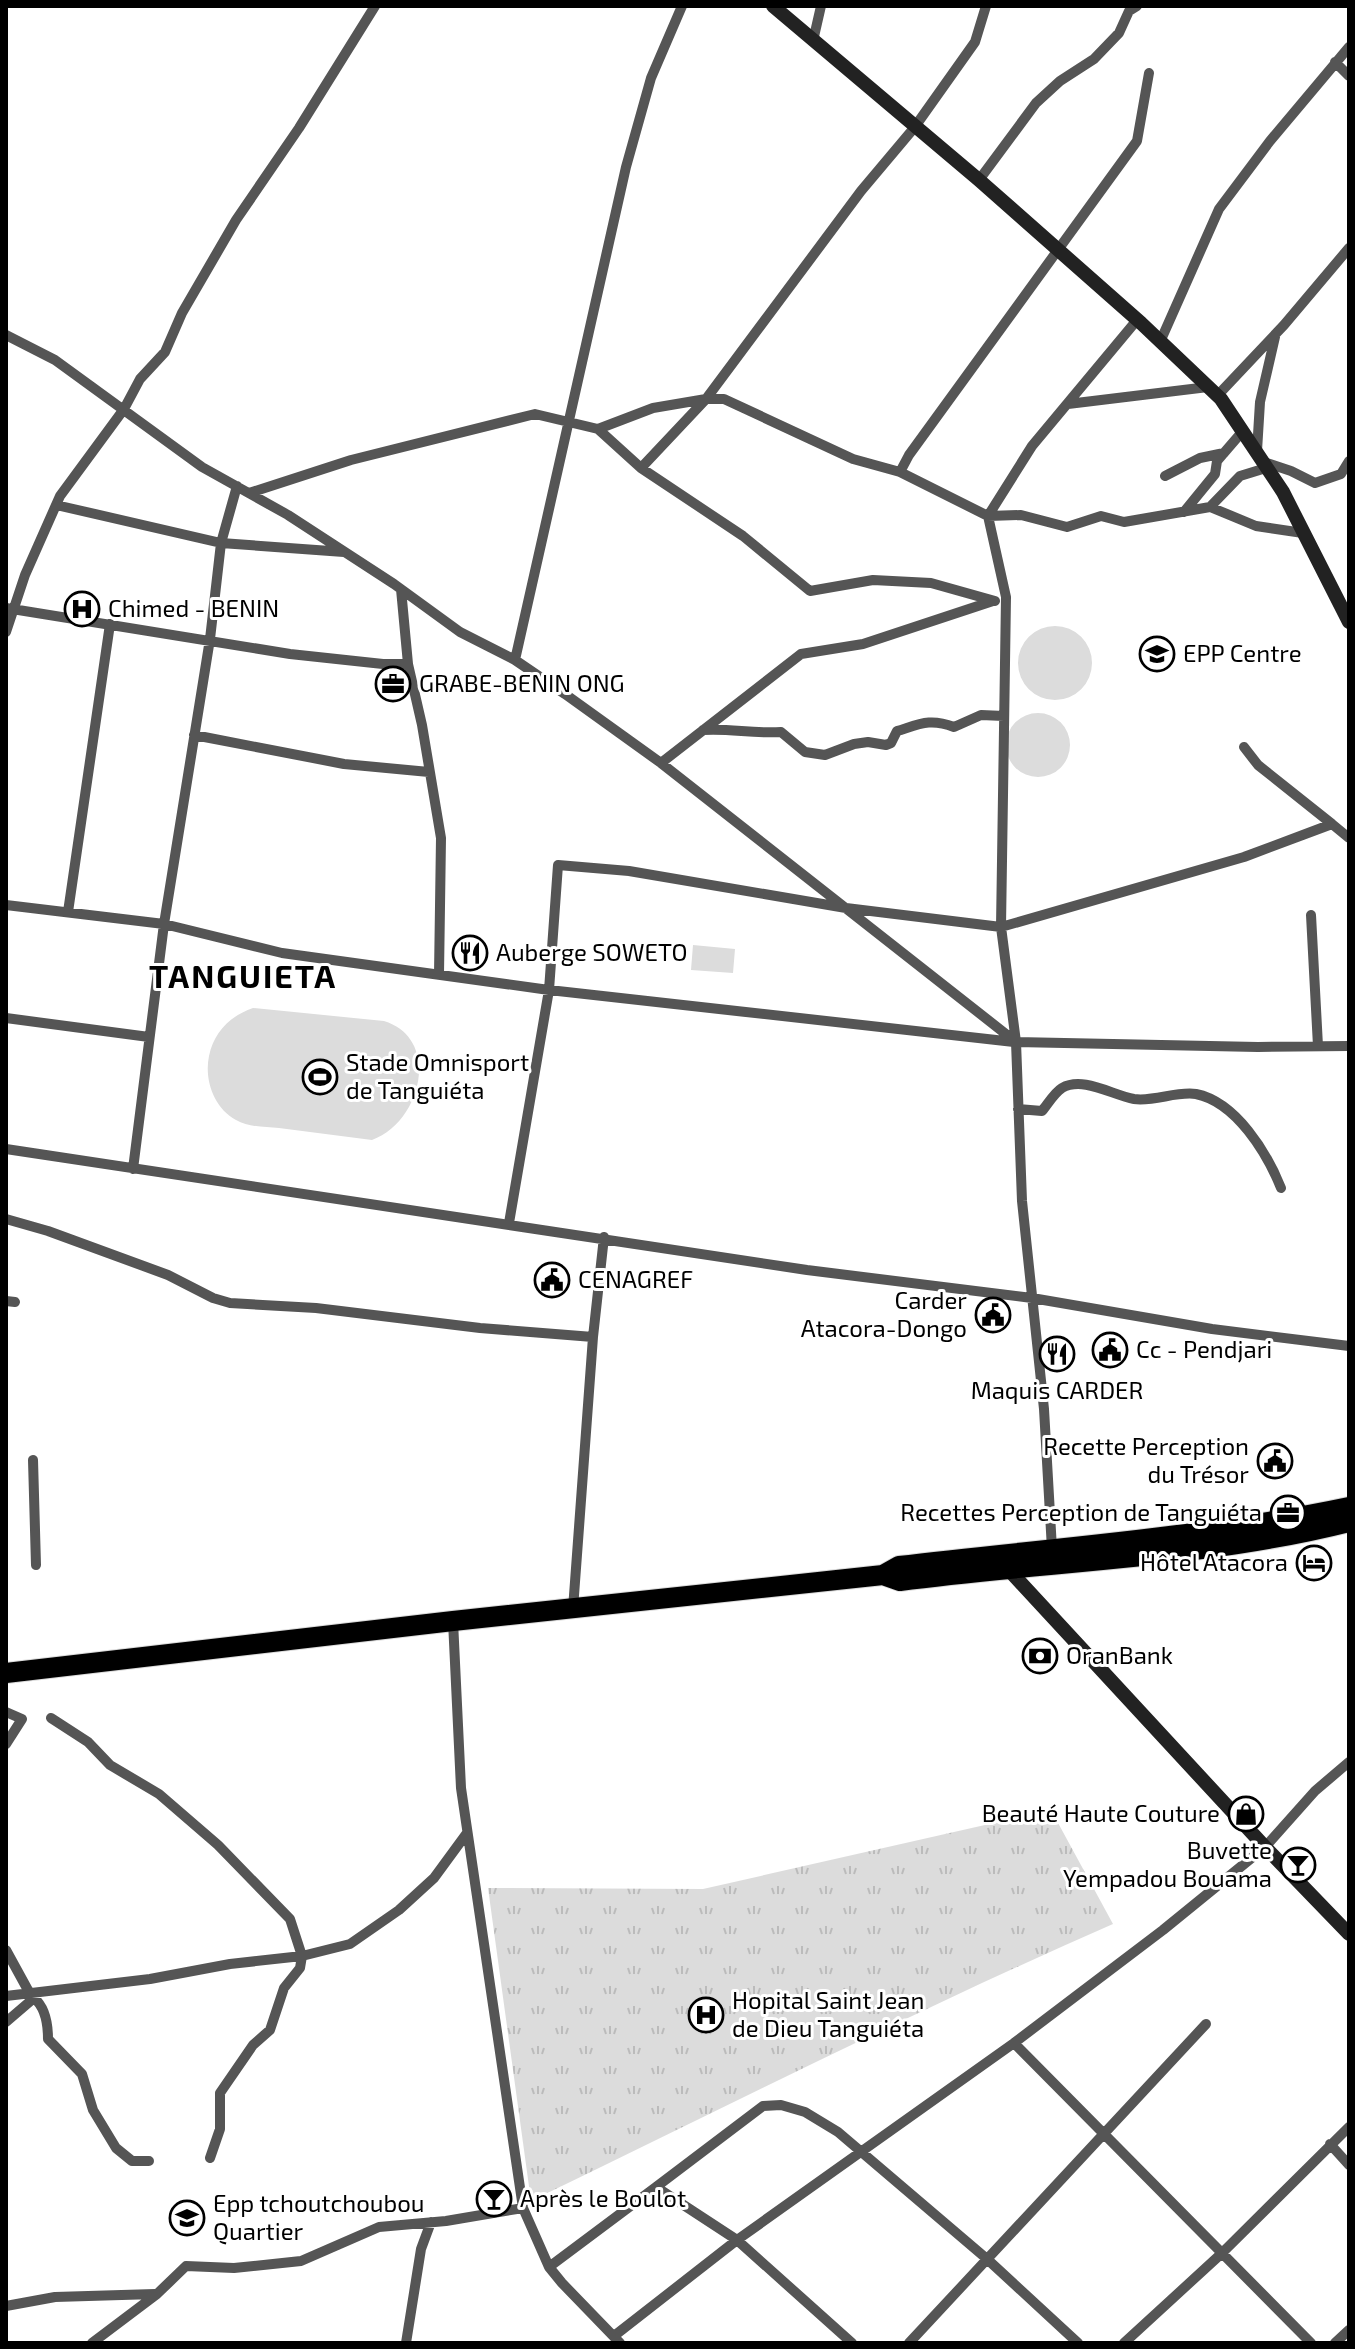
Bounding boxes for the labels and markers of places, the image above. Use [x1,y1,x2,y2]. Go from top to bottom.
hospital icon: Chimed - BENIN [63,590,101,628]
place label: Chimed - BENIN [108,593,279,622]
school or university icon: EPP Centre [1138,635,1176,673]
place label: EPP Centre [1183,638,1302,667]
office icon: GRABE-BENIN ONG [374,665,412,703]
place label: GRABE-BENIN ONG [419,668,625,697]
restaurant icon: Auberge SOWETO [451,934,489,972]
place label: Auberge SOWETO [496,937,688,966]
place label: Stade Omnisport de Tanguiéta [346,1047,529,1104]
sports icon: Stade Omnisport de Tanguiéta [301,1058,339,1096]
public building icon: CENAGREF [533,1261,571,1299]
place label: CENAGREF [578,1264,693,1293]
place label: Carder Atacora-Dongo [801,1285,967,1342]
public building icon: Carder Atacora-Dongo [974,1296,1012,1334]
public building icon: Cc - Pendjari [1091,1331,1129,1369]
place label: Cc - Pendjari [1136,1334,1272,1363]
restaurant icon: Maquis CARDER [1038,1335,1076,1373]
place label: Maquis CARDER [971,1375,1143,1404]
place label: Recette Perception du Trésor [1043,1431,1249,1488]
public building icon: Recette Perception du Trésor [1256,1442,1294,1480]
office icon: Recettes Perception de Tanguiéta [1269,1494,1307,1532]
place label: Recettes Perception de Tanguiéta [900,1497,1262,1526]
hotel icon: Hôtel Atacora [1295,1544,1333,1582]
place label: Hôtel Atacora [1140,1547,1288,1576]
bank icon: OranBank [1021,1637,1059,1675]
place label: OranBank [1066,1640,1173,1669]
shop icon: Beauté Haute Couture [1227,1795,1265,1833]
place label: Beauté Haute Couture [982,1798,1220,1827]
place label: Buvette Yempadou Bouama [1063,1835,1272,1892]
bar icon: Buvette Yempadou Bouama [1279,1846,1317,1884]
place label: Hopital Saint Jean de Dieu Tanguiéta [732,1985,924,2042]
hospital icon: Hopital Saint Jean de Dieu Tanguiéta [687,1996,725,2034]
bar icon: Après le Boulot [475,2180,513,2218]
place label: Après le Boulot [520,2183,686,2212]
place label: Epp tchoutchoubou Quartier [213,2188,424,2245]
school or university icon: Epp tchoutchoubou Quartier [168,2199,206,2237]

